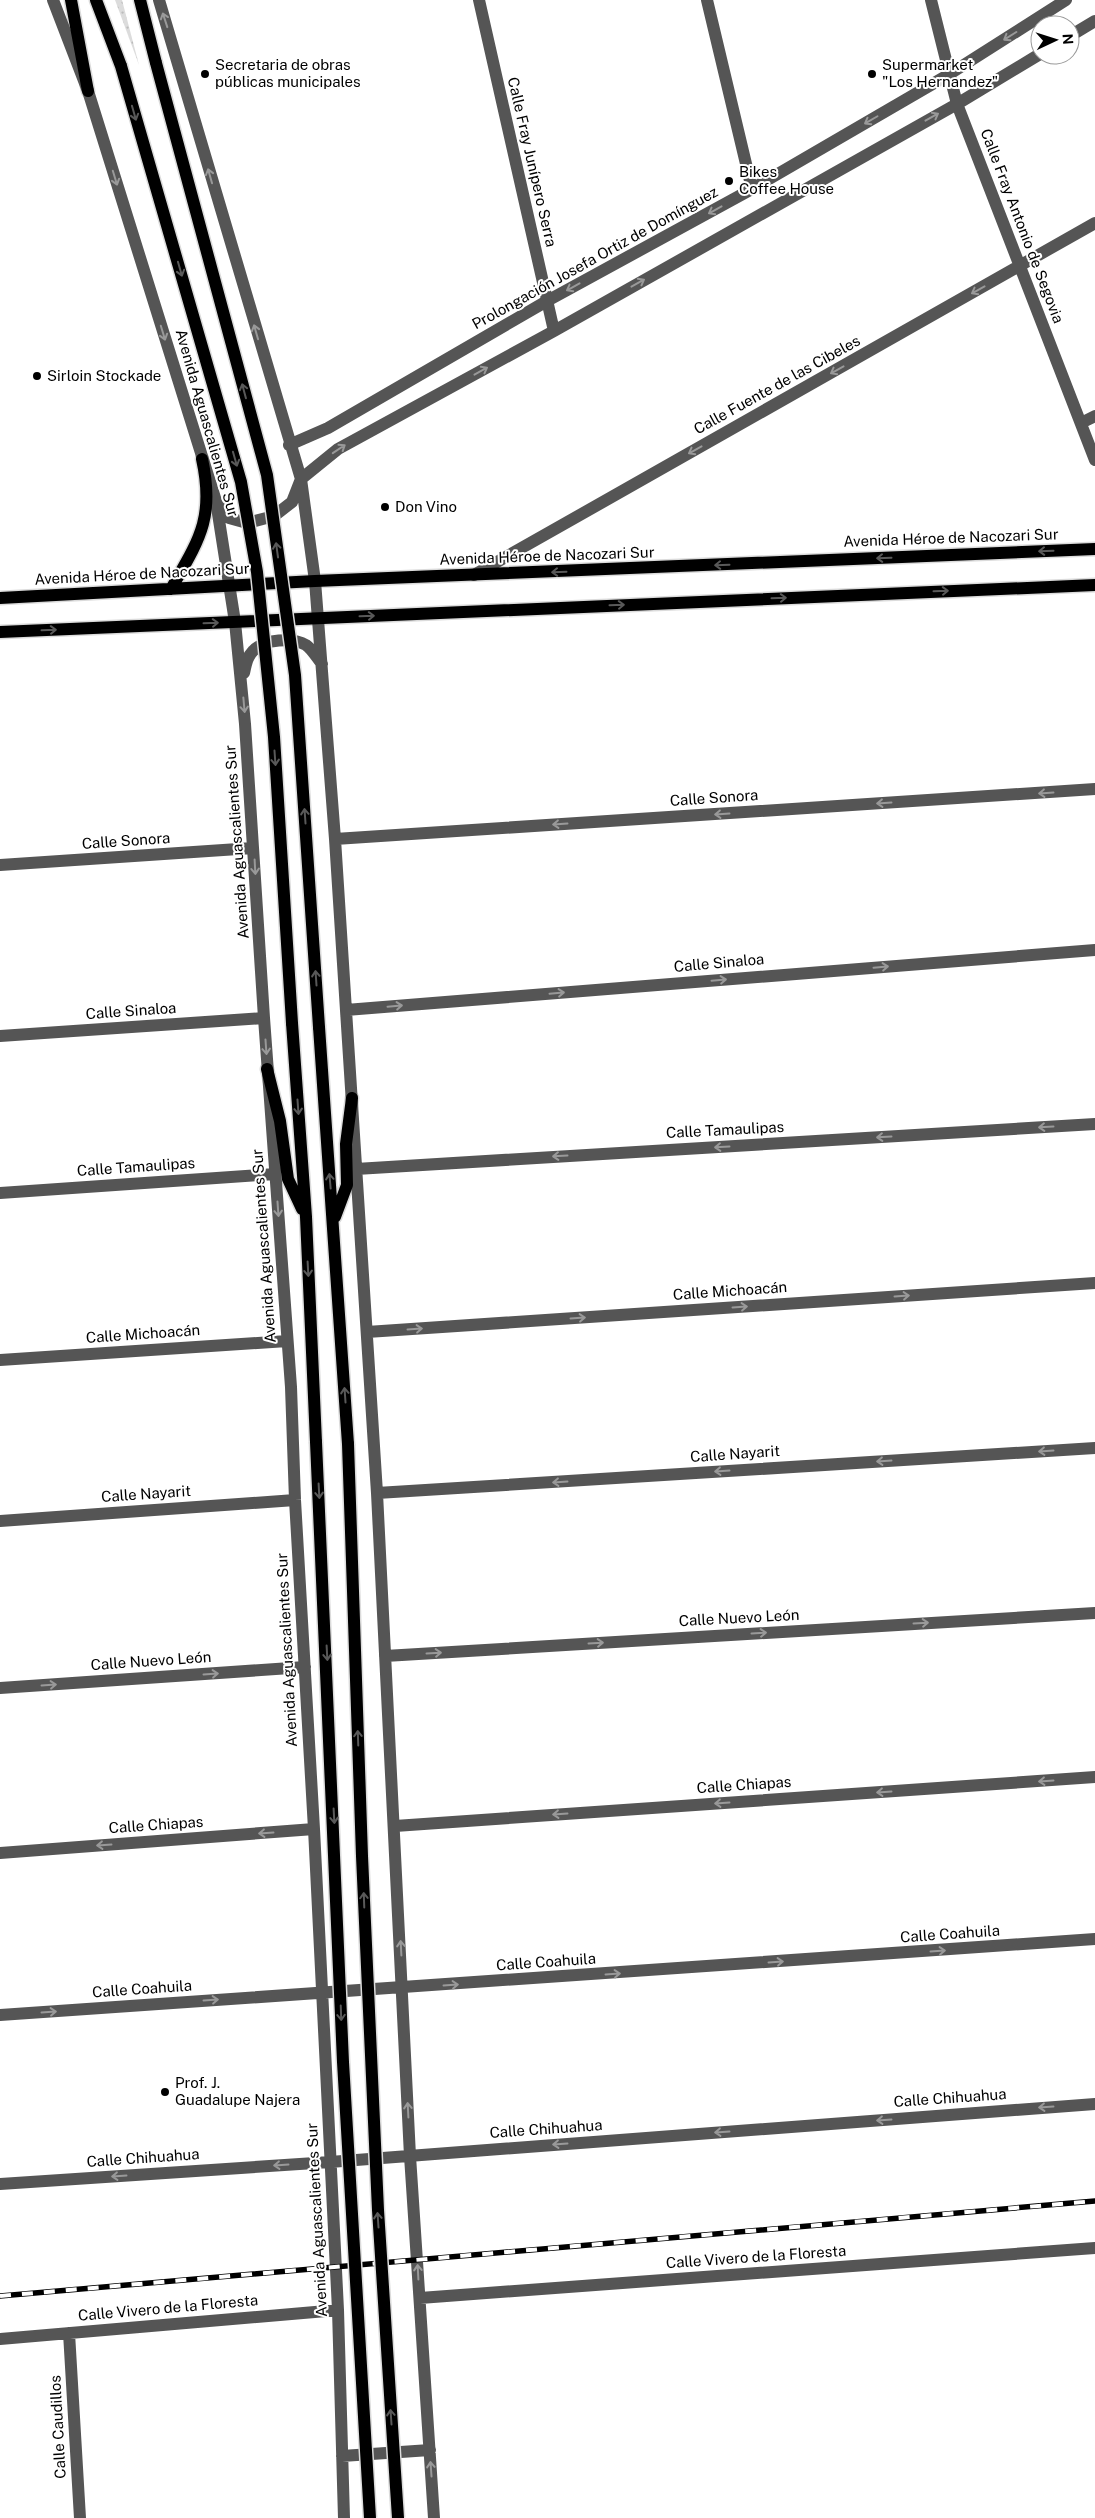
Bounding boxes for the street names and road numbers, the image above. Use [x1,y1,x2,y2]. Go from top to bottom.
street label: Calle Fray Junípero Serra [505,75,560,248]
street label: Calle Fray Antonio de Segovia [977,126,1067,325]
street label: Prolongación Josefa Ortiz de Domínguez [469,183,721,332]
street label: Avenida Aguascalientes Sur [173,327,242,519]
street label: Calle Fuente de las Cibeles [691,332,863,437]
street label: Avenida Héroe de Nacozari Sur [843,525,1059,550]
street label: Avenida Héroe de Nacozari Sur [439,543,655,568]
street label: Avenida Héroe de Nacozari Sur [34,559,250,588]
street label: Avenida Aguascalientes Sur [221,744,252,940]
street label: Calle Sonora [669,786,759,809]
street label: Calle Sonora [81,829,171,852]
street label: Calle Sinaloa [673,950,765,975]
street label: Calle Sinaloa [85,999,177,1022]
street label: Calle Tamaulipas [665,1118,785,1141]
street label: Avenida Aguascalientes Sur [248,1148,279,1344]
street label: Calle Tamaulipas [76,1154,196,1179]
street label: Calle Michoacán [672,1278,788,1303]
street label: Calle Michoacán [85,1321,201,1346]
street label: Calle Nayarit [690,1442,781,1465]
street label: Calle Nayarit [101,1482,192,1505]
street label: Avenida Aguascalientes Sur [273,1552,300,1747]
street label: Calle Nuevo León [678,1606,800,1629]
street label: Calle Nuevo León [90,1648,212,1673]
street label: Calle Chiapas [696,1773,792,1796]
street label: Calle Chiapas [108,1813,204,1836]
street label: Calle Coahuila [899,1922,1000,1945]
street label: Calle Coahuila [495,1950,596,1973]
street label: Calle Coahuila [91,1977,192,2000]
street label: Calle Chihuahua [893,2085,1007,2110]
street label: Calle Chihuahua [489,2116,603,2141]
street label: Avenida Aguascalientes Sur [303,2122,330,2317]
street label: Calle Chihuahua [86,2145,200,2170]
street label: Calle Vivero de la Floresta [665,2242,847,2271]
street label: Calle Vivero de la Floresta [77,2291,259,2324]
street label: Calle Caudillos [46,2375,69,2479]

